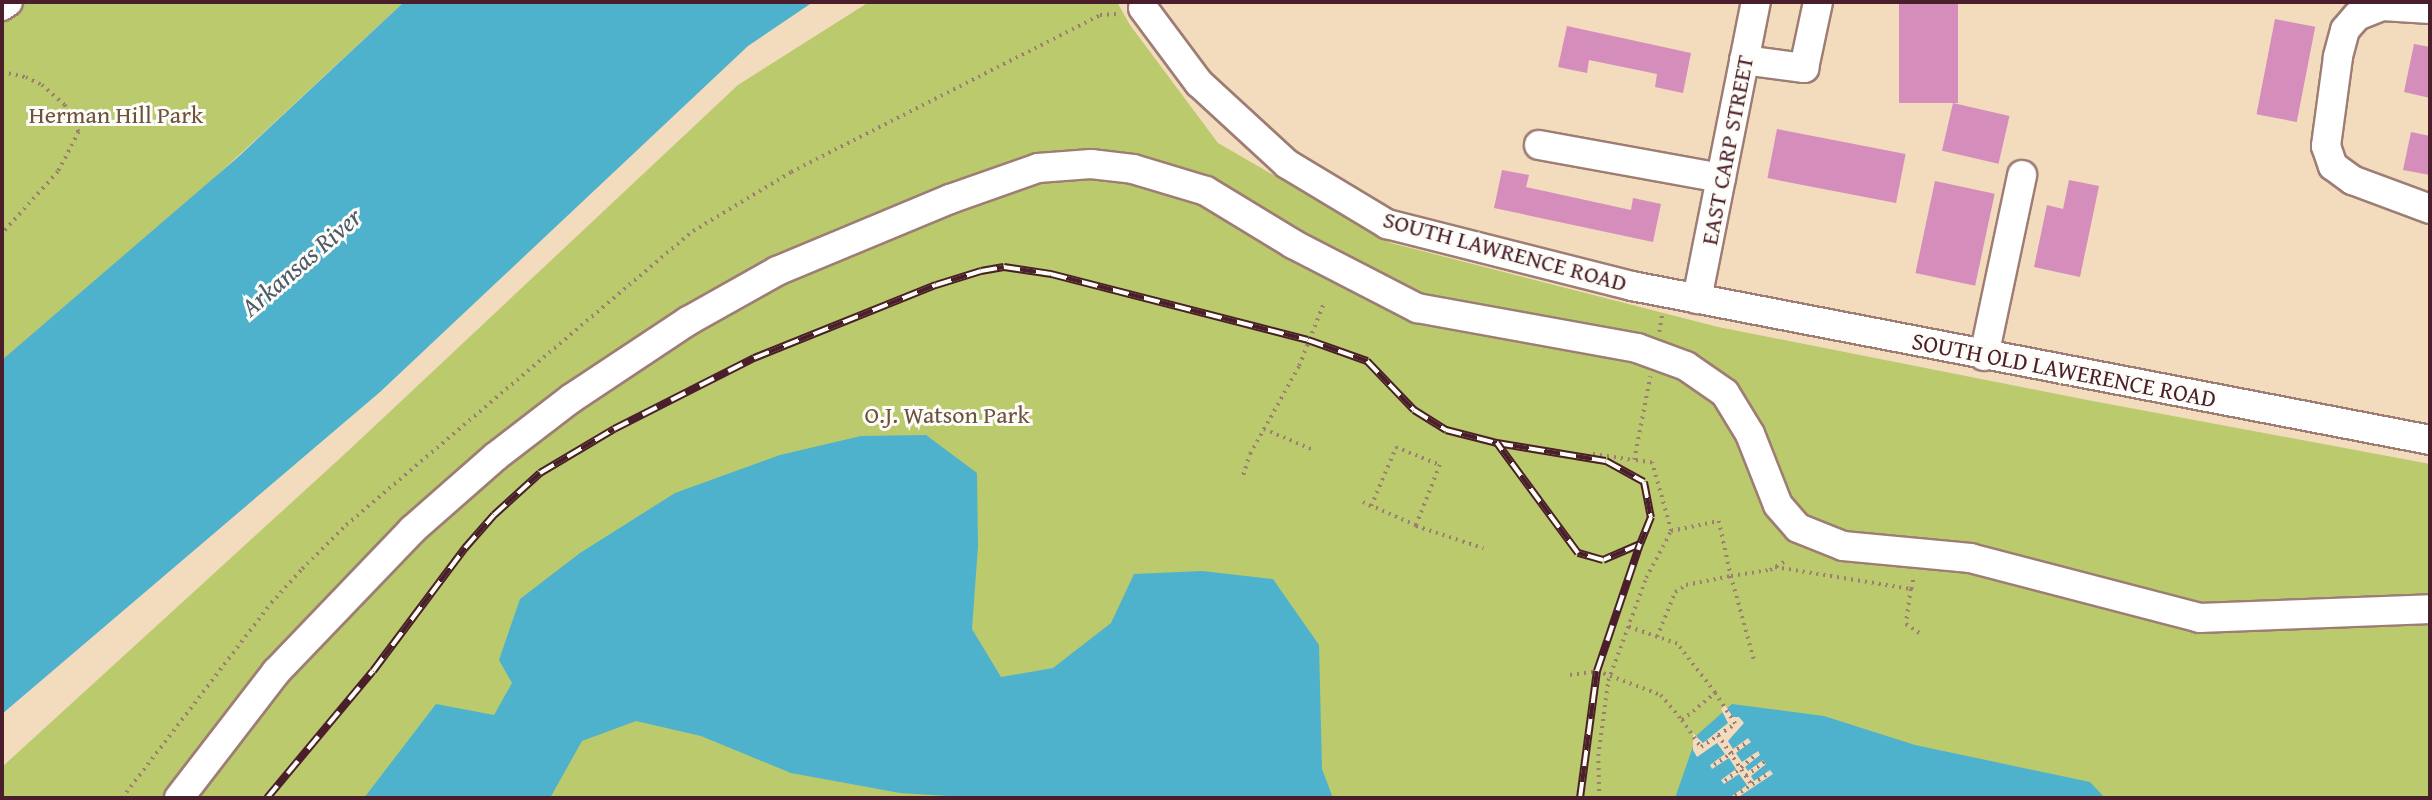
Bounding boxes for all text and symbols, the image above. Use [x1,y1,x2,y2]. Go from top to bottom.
street label: EAST CARP STREET [1694,53,1760,247]
park label: Herman Hill Park [29,101,203,129]
water label: Arkansas River [234,201,368,323]
street label: SOUTH LAWRENCE ROAD [1380,205,1630,297]
street label: SOUTH OLD LAWERENCE ROAD [1909,326,2219,414]
park label: O.J. Watson Park [864,401,1030,429]

